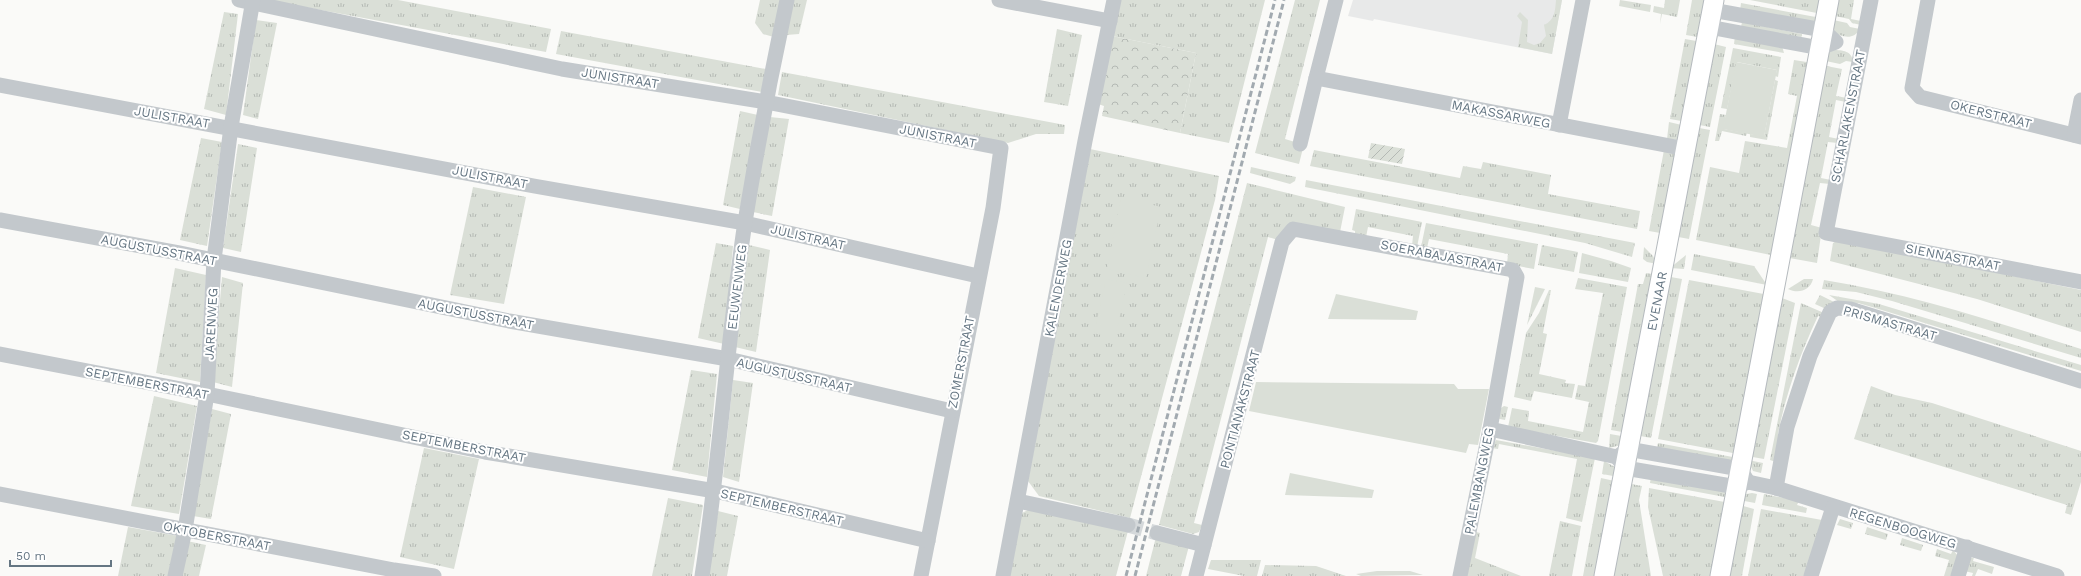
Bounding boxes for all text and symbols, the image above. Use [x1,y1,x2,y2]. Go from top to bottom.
street label: SCHARLAKENSTRAAT [1828,48,1868,184]
street label: JUNISTRAAT [580,64,660,92]
street label: MAKASSARWEG [1450,97,1552,131]
street label: OKERSTRAAT [1949,97,2033,131]
street label: JULISTRAAT [133,103,211,131]
street label: JUNISTRAAT [898,121,978,151]
street label: JULISTRAAT [451,162,529,192]
street label: JULISTRAAT [769,221,847,253]
street label: AUGUSTUSSTRAAT [100,231,218,269]
street label: SOERABAJASTRAAT [1380,237,1505,275]
street label: KALENDERWEG [1041,238,1075,338]
street label: SIENNASTRAAT [1904,240,2002,274]
street label: EEUWENWEG [724,243,750,331]
street label: EVENAAR [1643,270,1670,332]
street label: JARENWEG [202,288,220,360]
street label: AUGUSTUSSTRAAT [417,295,535,333]
street label: PRISMASTRAAT [1841,302,1939,344]
street label: ZOMERSTRAAT [945,314,977,410]
street label: PONTIANAKSTRAAT [1217,348,1263,470]
street label: AUGUSTUSSTRAAT [735,354,853,396]
street label: SEPTEMBERSTRAAT [84,364,210,402]
street label: PALEMBANGWEG [1461,426,1497,536]
street label: SEPTEMBERSTRAAT [401,427,527,465]
street label: SEPTEMBERSTRAAT [719,486,845,528]
street label: REGENBOOGWEG [1848,505,1958,551]
street label: OKTOBERSTRAAT [162,518,272,554]
scale bar [10,542,111,568]
text: 50 m [16,549,46,563]

